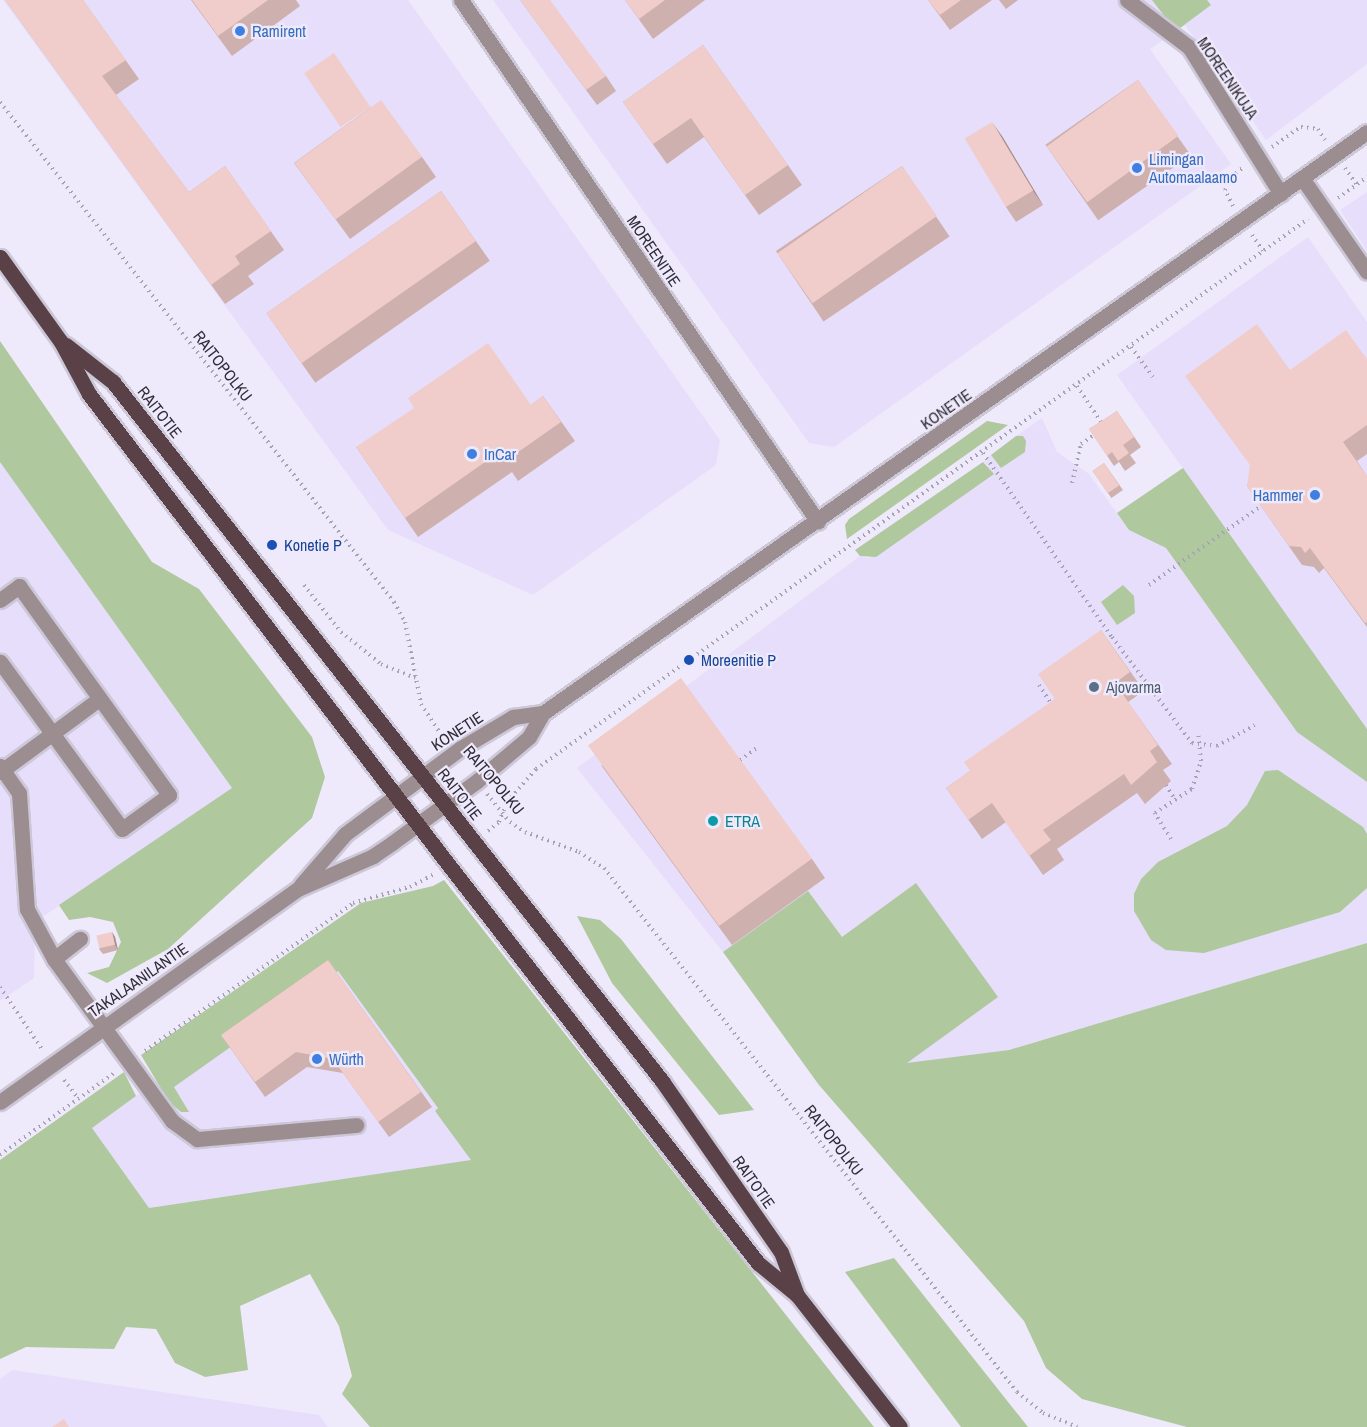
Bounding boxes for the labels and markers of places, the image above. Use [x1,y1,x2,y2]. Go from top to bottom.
place label: Ramirent [252,21,306,41]
marker: Ramirent [233,24,247,38]
place label: Limingan Automaalaamo [1149,149,1237,187]
marker: Limingan Automaalaamo [1130,161,1144,175]
place label: InCar [484,444,516,464]
marker: InCar [465,447,479,461]
place label: Hammer [1253,485,1303,505]
marker: Hammer [1308,488,1322,502]
place label: Konetie P [284,535,342,555]
marker: Konetie P [265,538,279,552]
place label: Moreenitie P [701,650,776,670]
marker: Moreenitie P [682,653,696,667]
place label: Ajovarma [1106,677,1161,697]
marker: Ajovarma [1087,680,1101,694]
place label: ETRA [725,811,760,831]
marker: ETRA [706,814,720,828]
place label: Würth [329,1049,364,1069]
marker: Würth [310,1052,324,1066]

